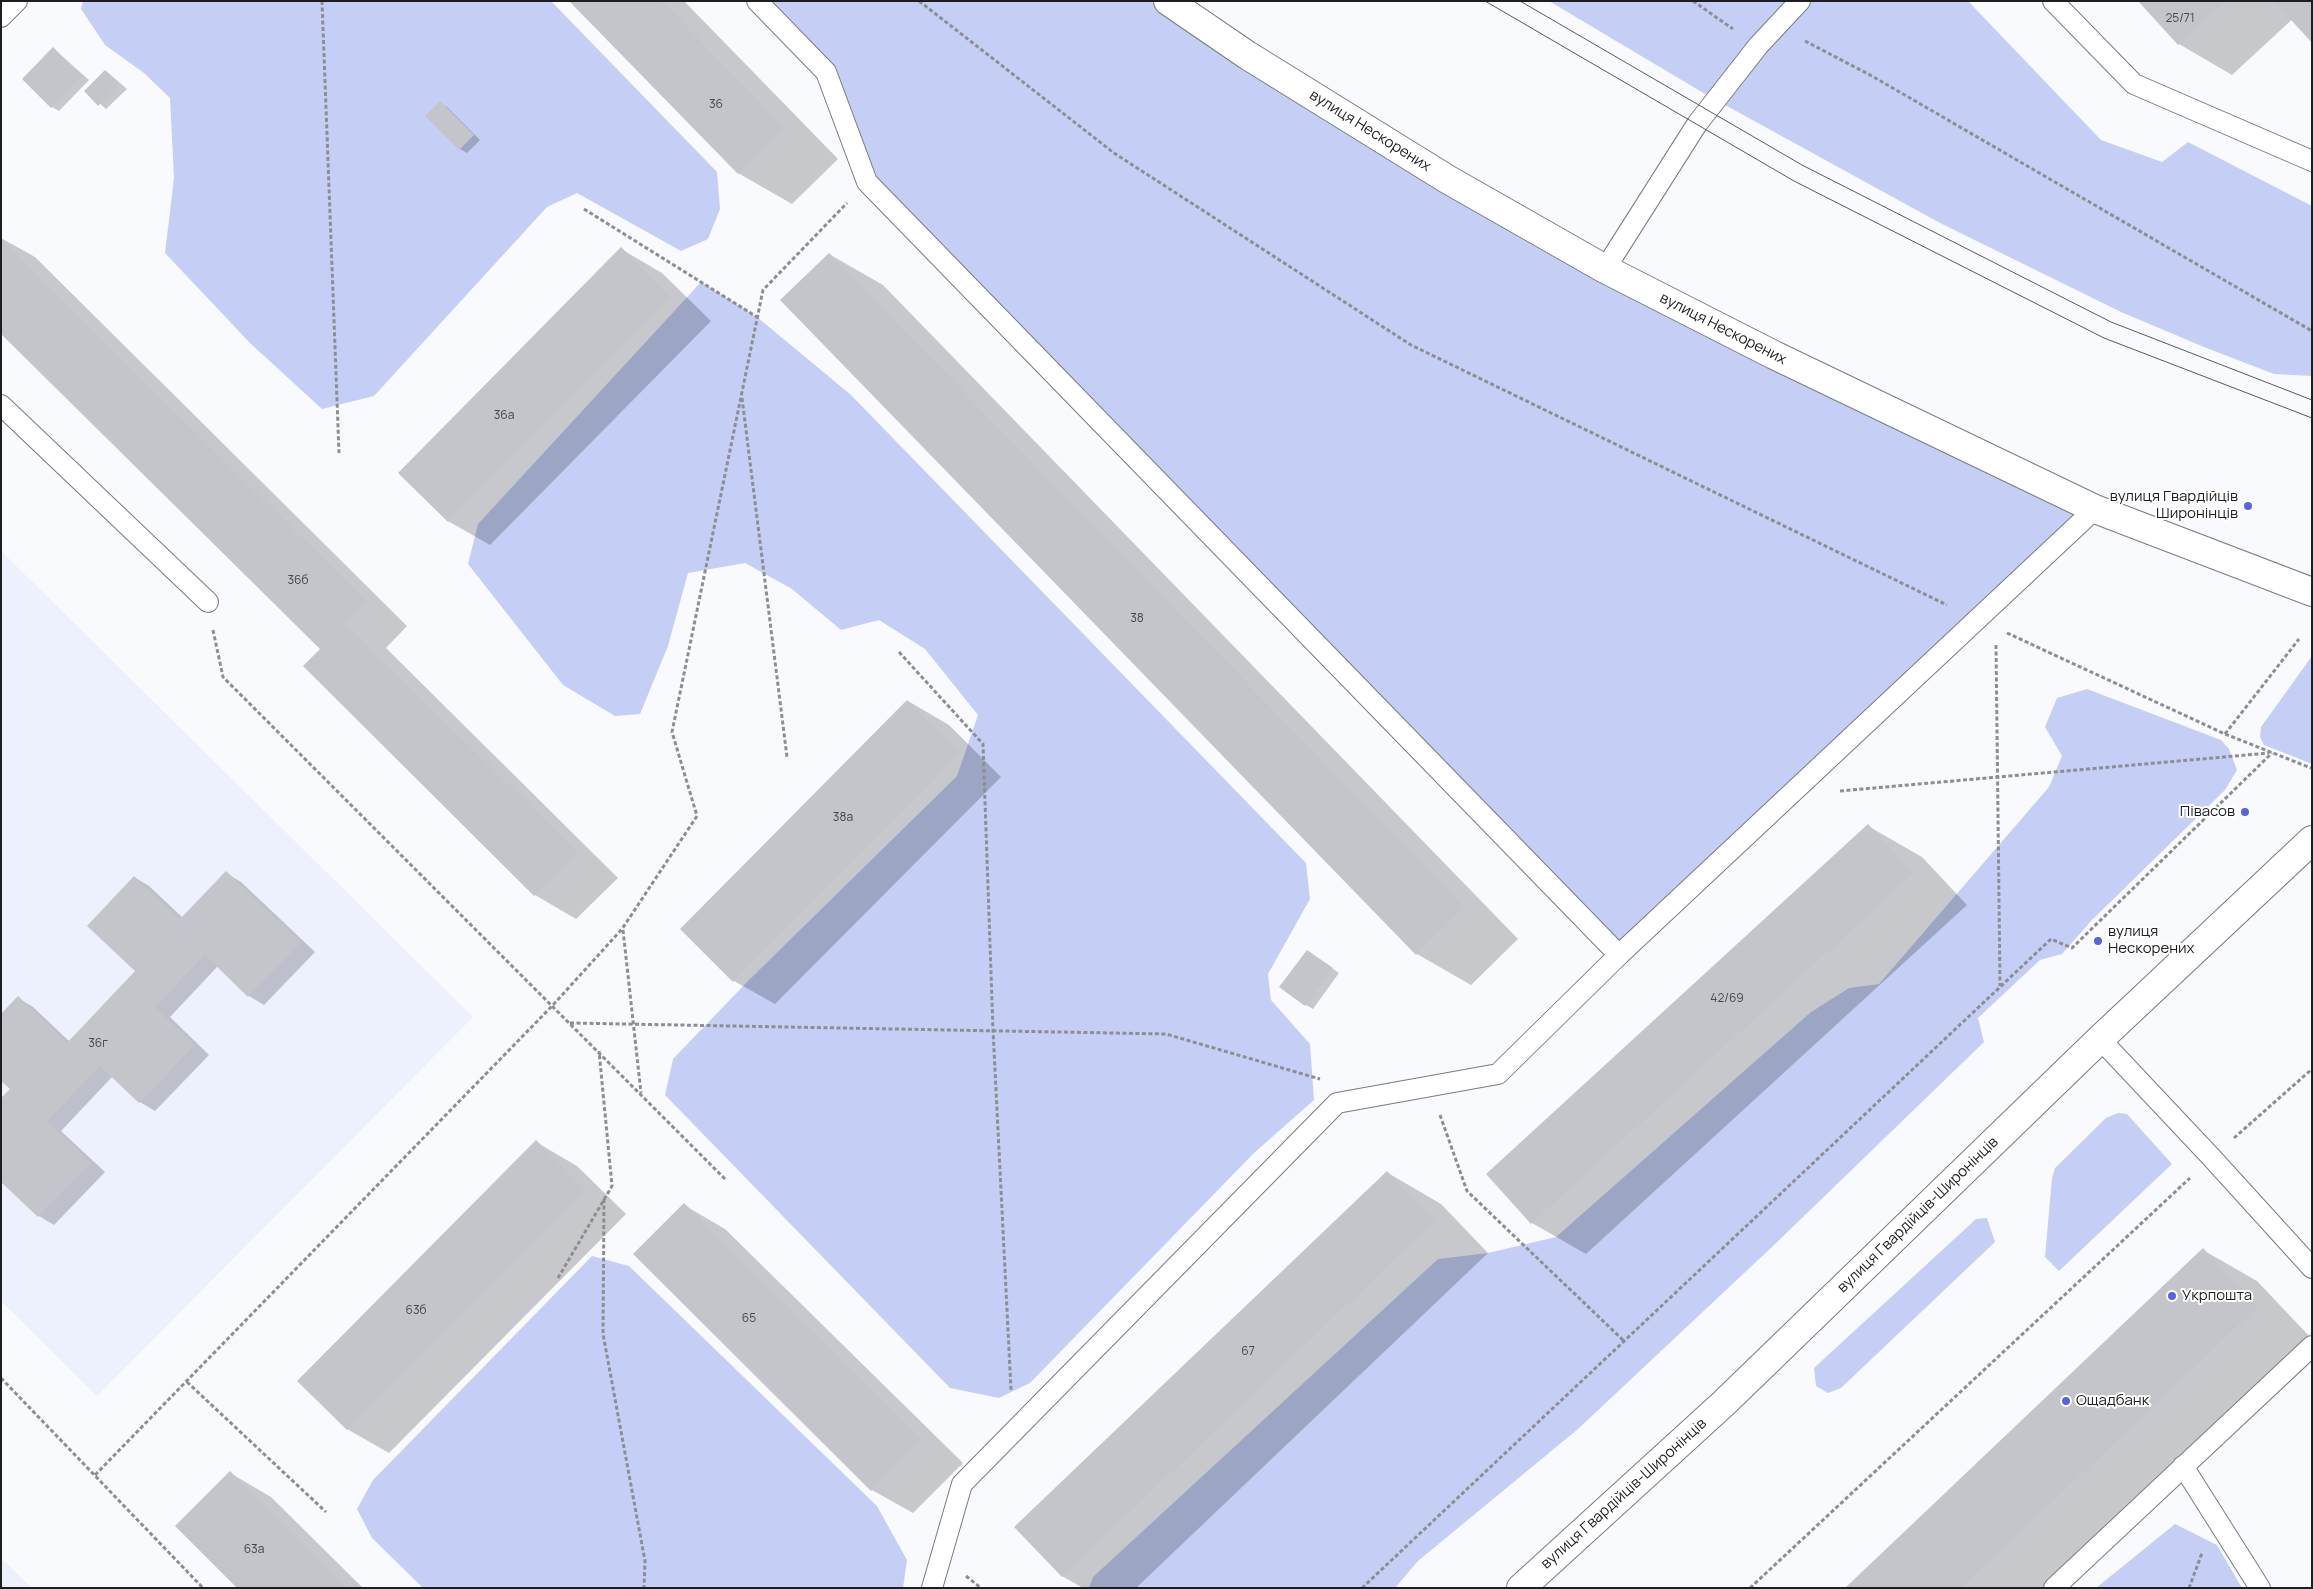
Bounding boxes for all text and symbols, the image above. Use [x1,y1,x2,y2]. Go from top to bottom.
house number: 25/71 [2165,12,2195,26]
street label: вулиця Нескорених [1306,86,1434,176]
house number: 36 [709,98,723,112]
street label: вулиця Нескорених [1657,289,1789,369]
house number: 36а [494,409,514,423]
place label: вулиця Гвардійців Широнінців [2110,488,2238,523]
marker: вулиця Гвардійців Широнінців [2242,500,2254,512]
house number: 36б [287,574,309,588]
house number: 38 [1130,612,1144,626]
place label: Півасов [2180,803,2235,821]
marker: Півасов [2239,806,2251,818]
house number: 38а [833,811,853,825]
place label: вулиця Нескорених [2108,923,2194,958]
marker: вулиця Нескорених [2092,935,2104,947]
house number: 42/69 [1710,992,1744,1006]
house number: 36г [88,1037,108,1051]
street label: вулиця Гвардійців-Широнінців [1834,1133,2002,1297]
place label: Укрпошта [2182,1287,2252,1305]
marker: Укрпошта [2166,1290,2178,1302]
house number: 63б [405,1304,427,1318]
house number: 65 [742,1312,756,1326]
house number: 67 [1241,1345,1255,1359]
place label: Ощадбанк [2076,1392,2149,1410]
marker: Ощадбанк [2060,1395,2072,1407]
street label: вулиця Гвардійців-Широнінців [1538,1415,1710,1573]
house number: 63а [244,1543,264,1557]

